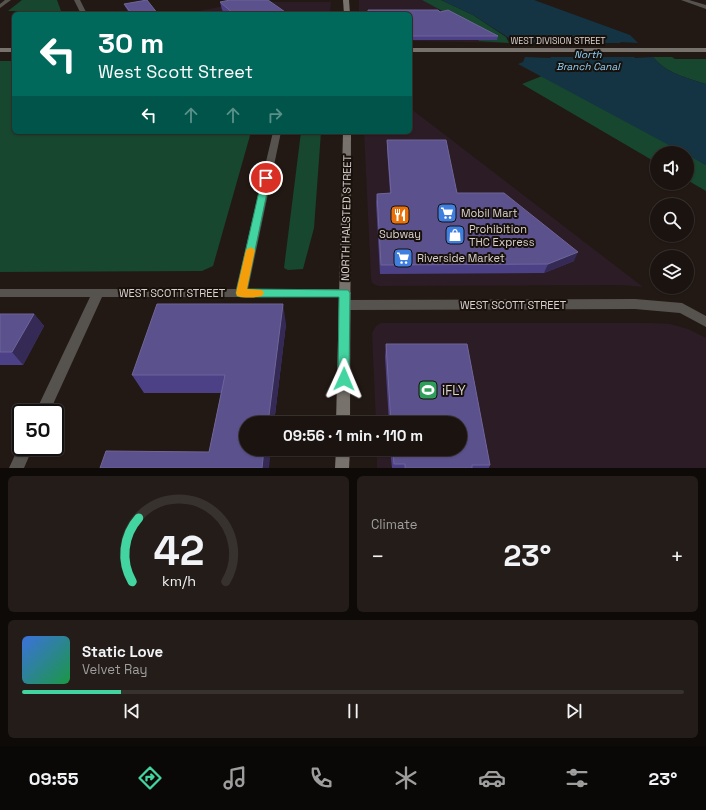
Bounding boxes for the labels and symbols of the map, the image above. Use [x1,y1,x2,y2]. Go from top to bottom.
street label: WEST DIVISION STREET [510,35,606,47]
water label: North Branch Canal [556,48,621,73]
street label: NORTH HALSTED STREET [338,154,354,281]
pin [249,161,283,195]
supermarket icon: Mobil Mart [436,202,458,224]
restaurant icon: Subway [389,204,411,226]
place label: Mobil Mart [461,206,518,220]
place label: Prohibition THC Express [469,222,535,249]
shop icon: Prohibition THC Express [444,224,466,246]
place label: Subway [379,227,421,241]
supermarket icon: Riverside Market [392,247,414,269]
place label: Riverside Market [417,251,505,265]
street label: WEST SCOTT STREET [119,286,226,300]
street label: WEST SCOTT STREET [460,298,567,312]
position arrow [323,358,365,400]
sports icon: iFLY [417,379,439,401]
place label: iFLY [442,382,466,399]
speed limit sign: 50 [12,404,64,456]

